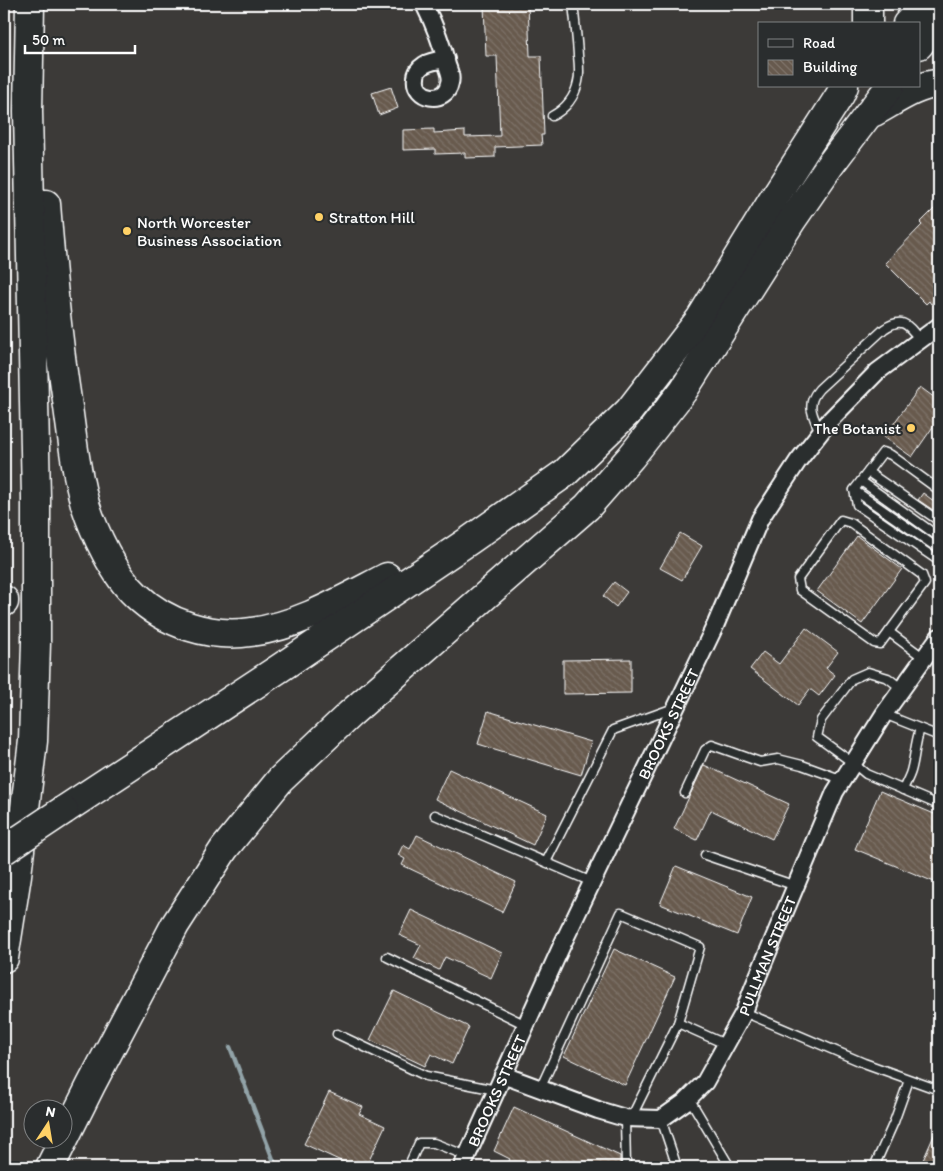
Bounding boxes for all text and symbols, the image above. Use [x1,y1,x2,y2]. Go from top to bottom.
scale bar [25,22,135,54]
legend [758,22,920,88]
text: 50 m [32,31,65,49]
text: Road [803,34,836,52]
text: Building [803,58,857,76]
place label: Stratton Hill [329,208,415,227]
marker: Stratton Hill [313,211,325,223]
place label: North Worcester Business Association [137,213,282,250]
marker: North Worcester Business Association [121,225,133,237]
place label: The Botanist [813,419,901,438]
marker: The Botanist [905,422,917,434]
street label: BROOKS STREET [634,665,703,782]
street label: PULLMAN STREET [734,893,800,1018]
street label: BROOKS STREET [464,1032,530,1150]
north arrow [22,1098,72,1148]
text: N [44,1102,57,1121]

